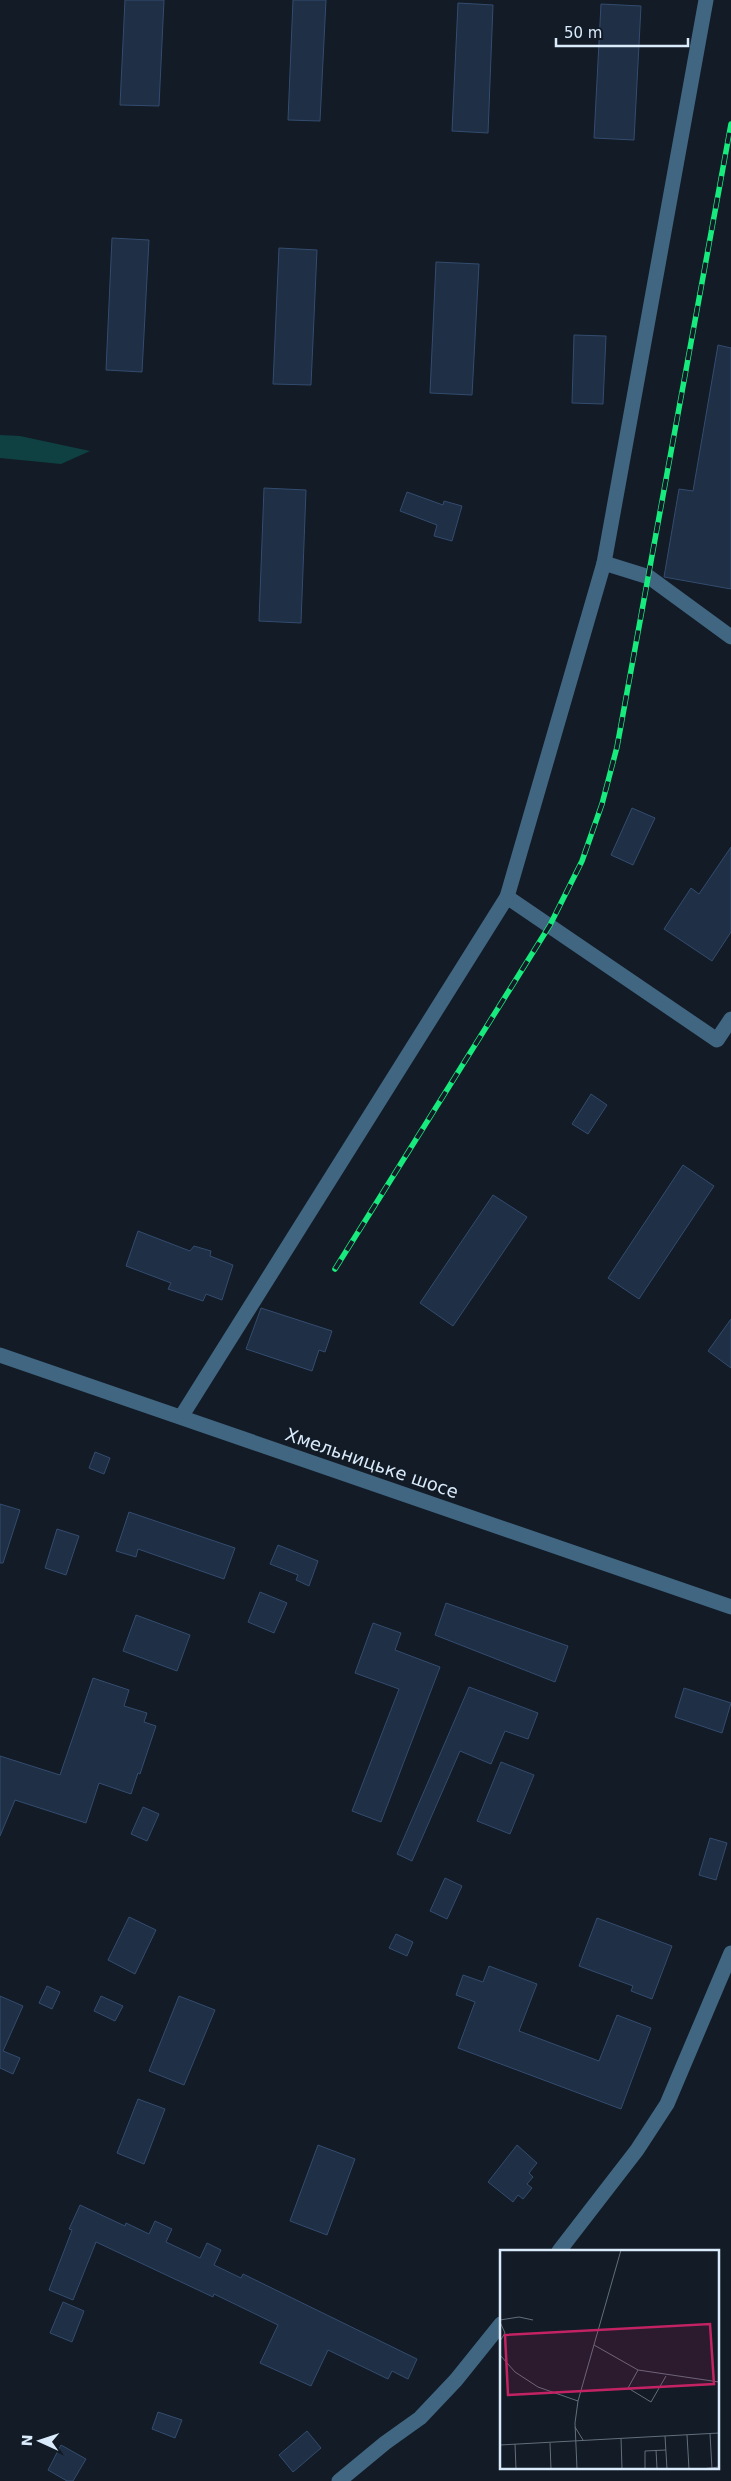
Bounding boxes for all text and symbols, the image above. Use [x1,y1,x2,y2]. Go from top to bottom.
scale bar [556,15,688,47]
text: 50 m [564,24,602,42]
street label: Хмельницьке шосе [283,1424,461,1502]
inset map [500,2250,718,2468]
north arrow [15,2416,65,2466]
text: N [19,2434,35,2447]

